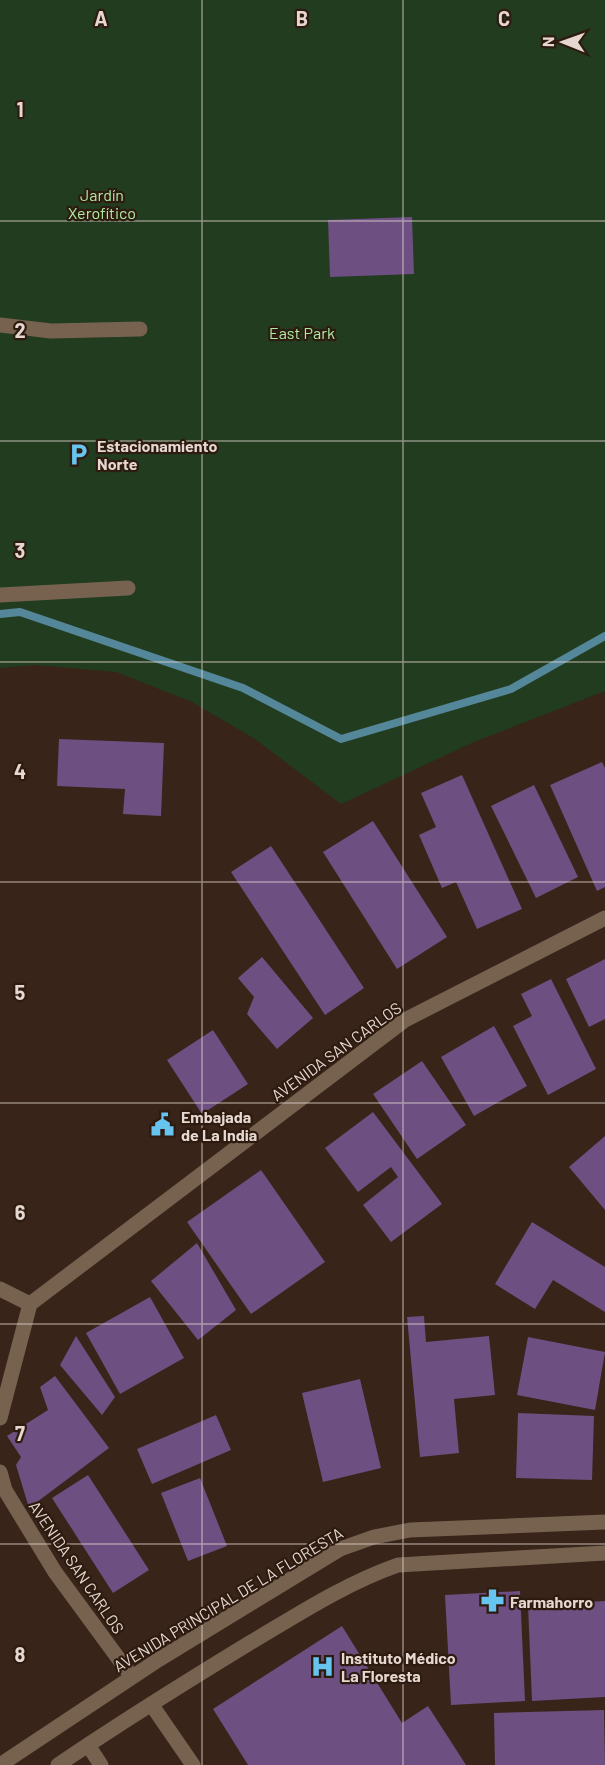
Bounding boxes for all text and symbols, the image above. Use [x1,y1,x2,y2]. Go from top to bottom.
text: A [94,6,108,30]
text: B [296,6,308,30]
text: C [498,6,510,30]
north arrow [533,12,593,72]
text: N [538,36,557,47]
text: 1 [16,97,24,121]
park label: Jardín Xerofítico [68,185,136,222]
text: 2 [14,318,26,342]
park label: East Park [269,323,335,342]
place label: Estacionamiento Norte [97,436,218,473]
parking icon: Estacionamiento Norte [66,441,92,467]
text: 3 [15,538,25,562]
text: 4 [14,759,26,783]
text: 5 [15,980,26,1004]
street label: AVENIDA SAN CARLOS [267,998,405,1104]
place label: Embajada de La India [181,1107,257,1144]
public building icon: Embajada de La India [150,1112,176,1138]
text: 6 [15,1200,26,1224]
text: 7 [15,1421,25,1445]
street label: AVENIDA SAN CARLOS [26,1497,128,1637]
street label: AVENIDA PRINCIPAL DE LA FLORESTA [110,1523,346,1675]
pharmacy icon: Farmahorro [479,1588,505,1614]
place label: Farmahorro [510,1592,593,1611]
text: 8 [15,1642,26,1666]
place label: Instituto Médico La Floresta [341,1648,456,1685]
hospital icon: Instituto Médico La Floresta [310,1653,336,1679]

